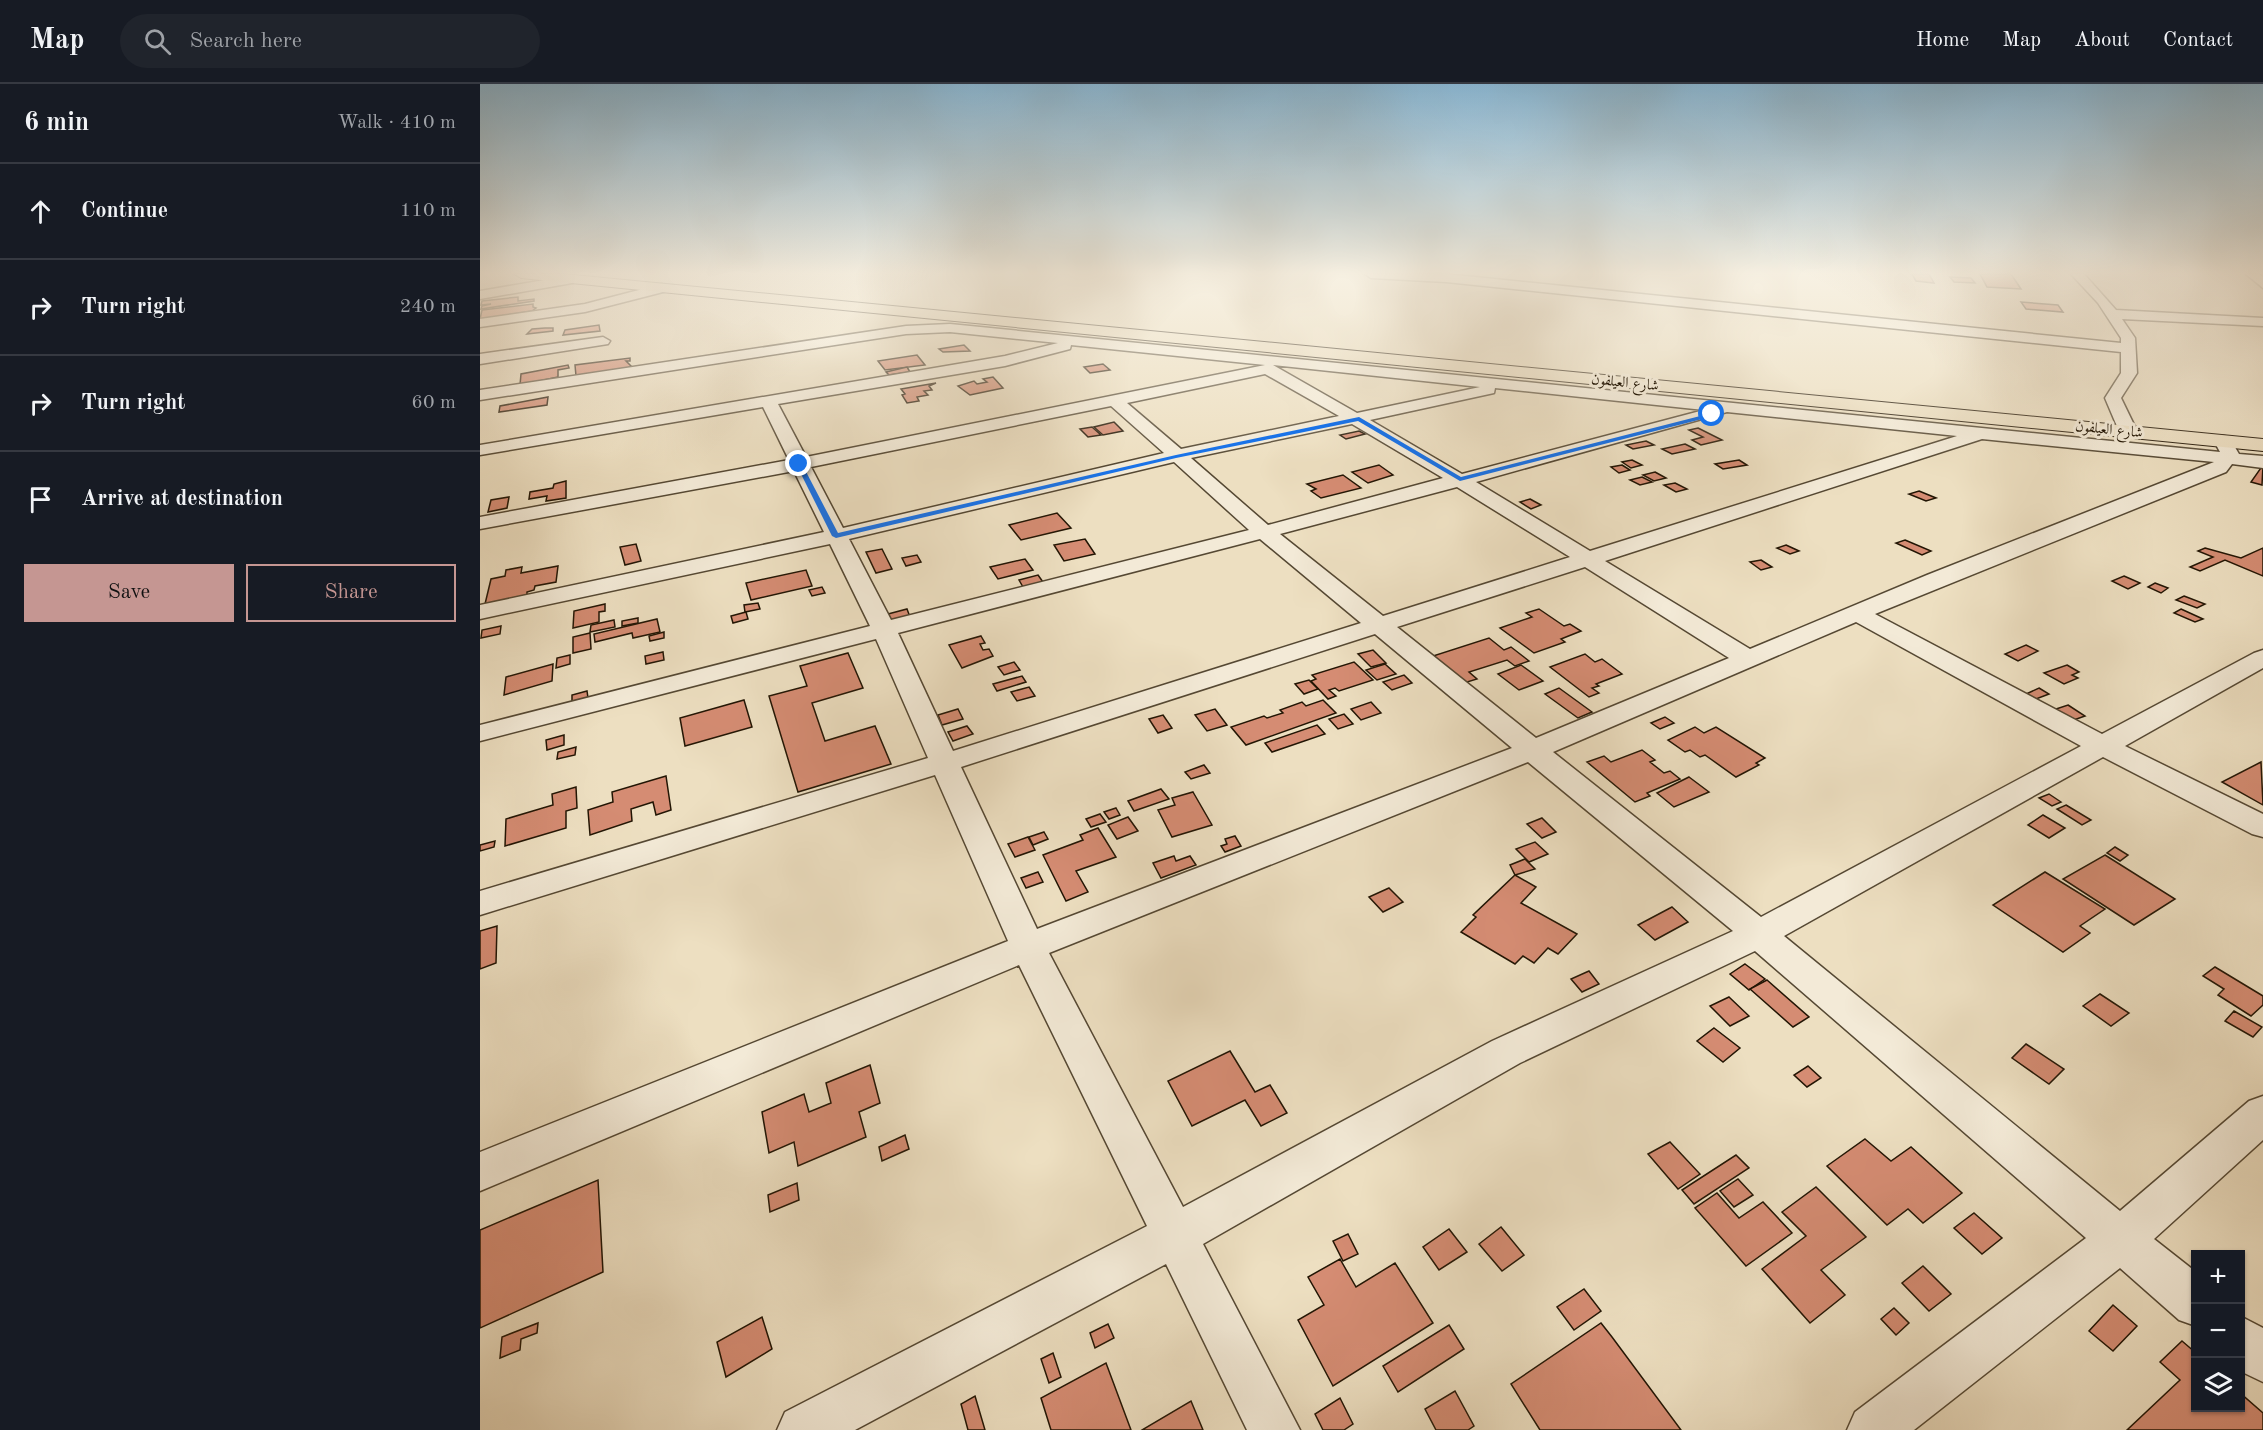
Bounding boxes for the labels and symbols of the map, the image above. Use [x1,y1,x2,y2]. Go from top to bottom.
street label: شارع العيلفون [1590,372,1659,398]
route start [1698,400,1724,426]
street label: شارع العيلفون [2074,419,2143,445]
route end [785,450,811,476]

